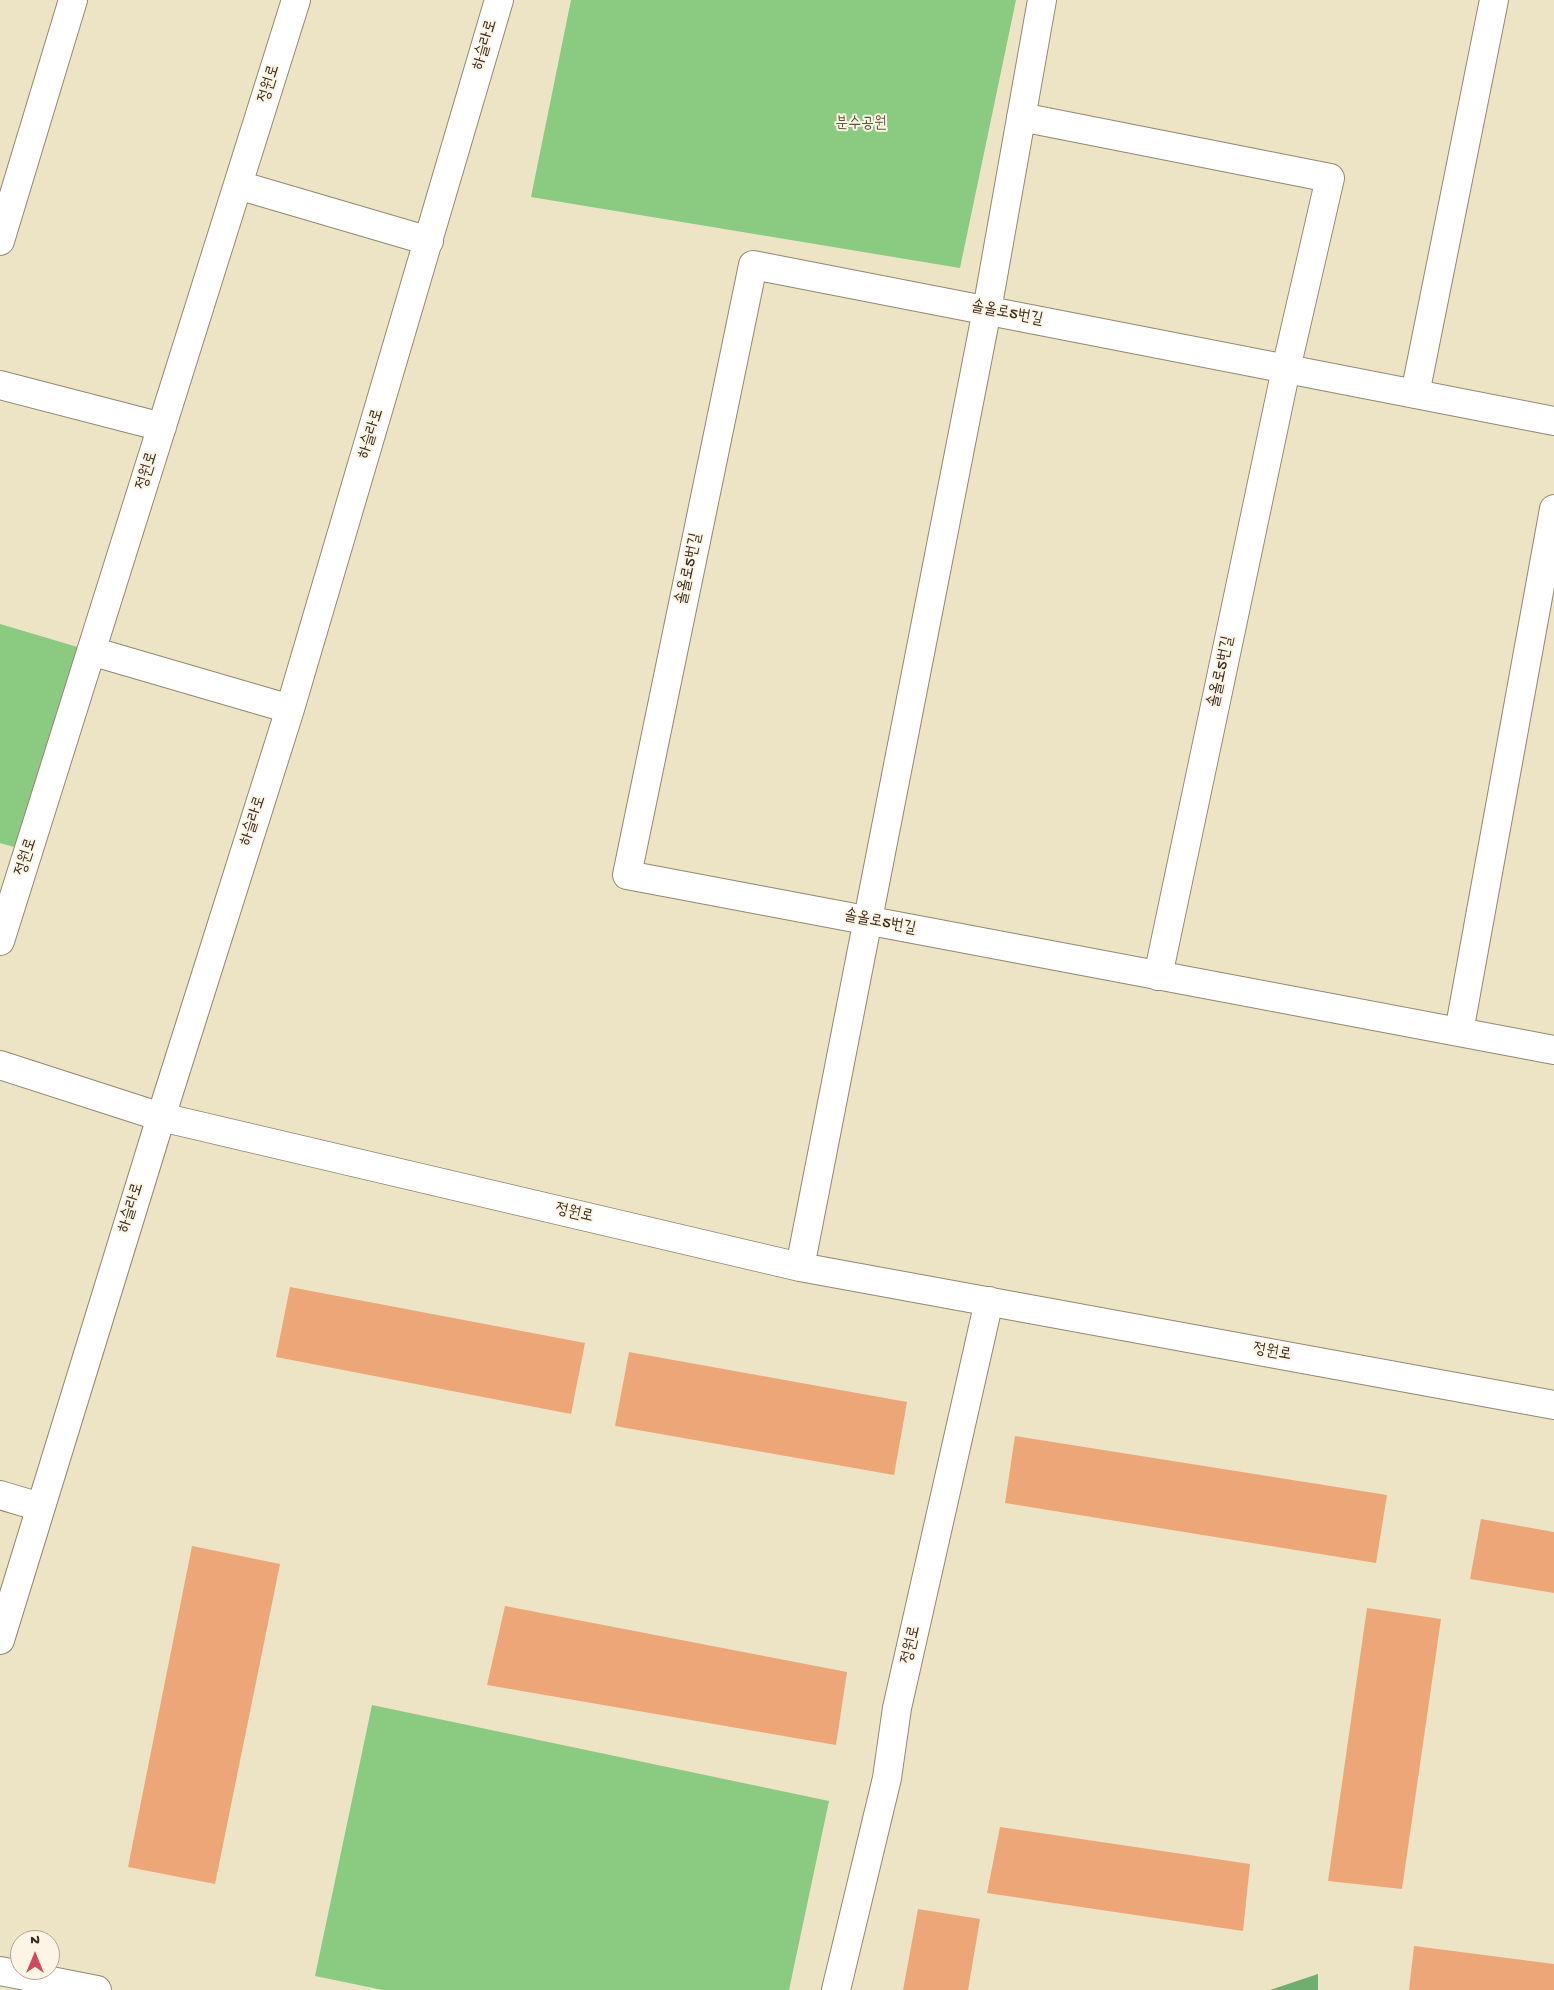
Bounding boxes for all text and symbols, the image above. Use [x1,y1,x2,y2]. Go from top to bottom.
street label: 하슬라로 [470,18,502,72]
street label: 정원로 [255,63,285,105]
park label: 분수공원 [835,115,887,135]
street label: 솔올로5번길 [969,298,1045,330]
street label: 하슬라로 [355,407,389,461]
street label: 정원로 [133,450,163,492]
street label: 솔올로5번길 [673,531,707,607]
street label: 솔올로5번길 [1205,634,1239,710]
street label: 하슬라로 [237,794,271,848]
street label: 정원로 [12,836,42,878]
street label: 솔올로5번길 [842,907,918,939]
street label: 하슬라로 [115,1181,149,1235]
street label: 정원로 [553,1200,595,1228]
street label: 정원로 [1251,1340,1293,1366]
street label: 정원로 [898,1624,926,1666]
north arrow [10,1930,60,1980]
text: N [30,1932,40,1949]

